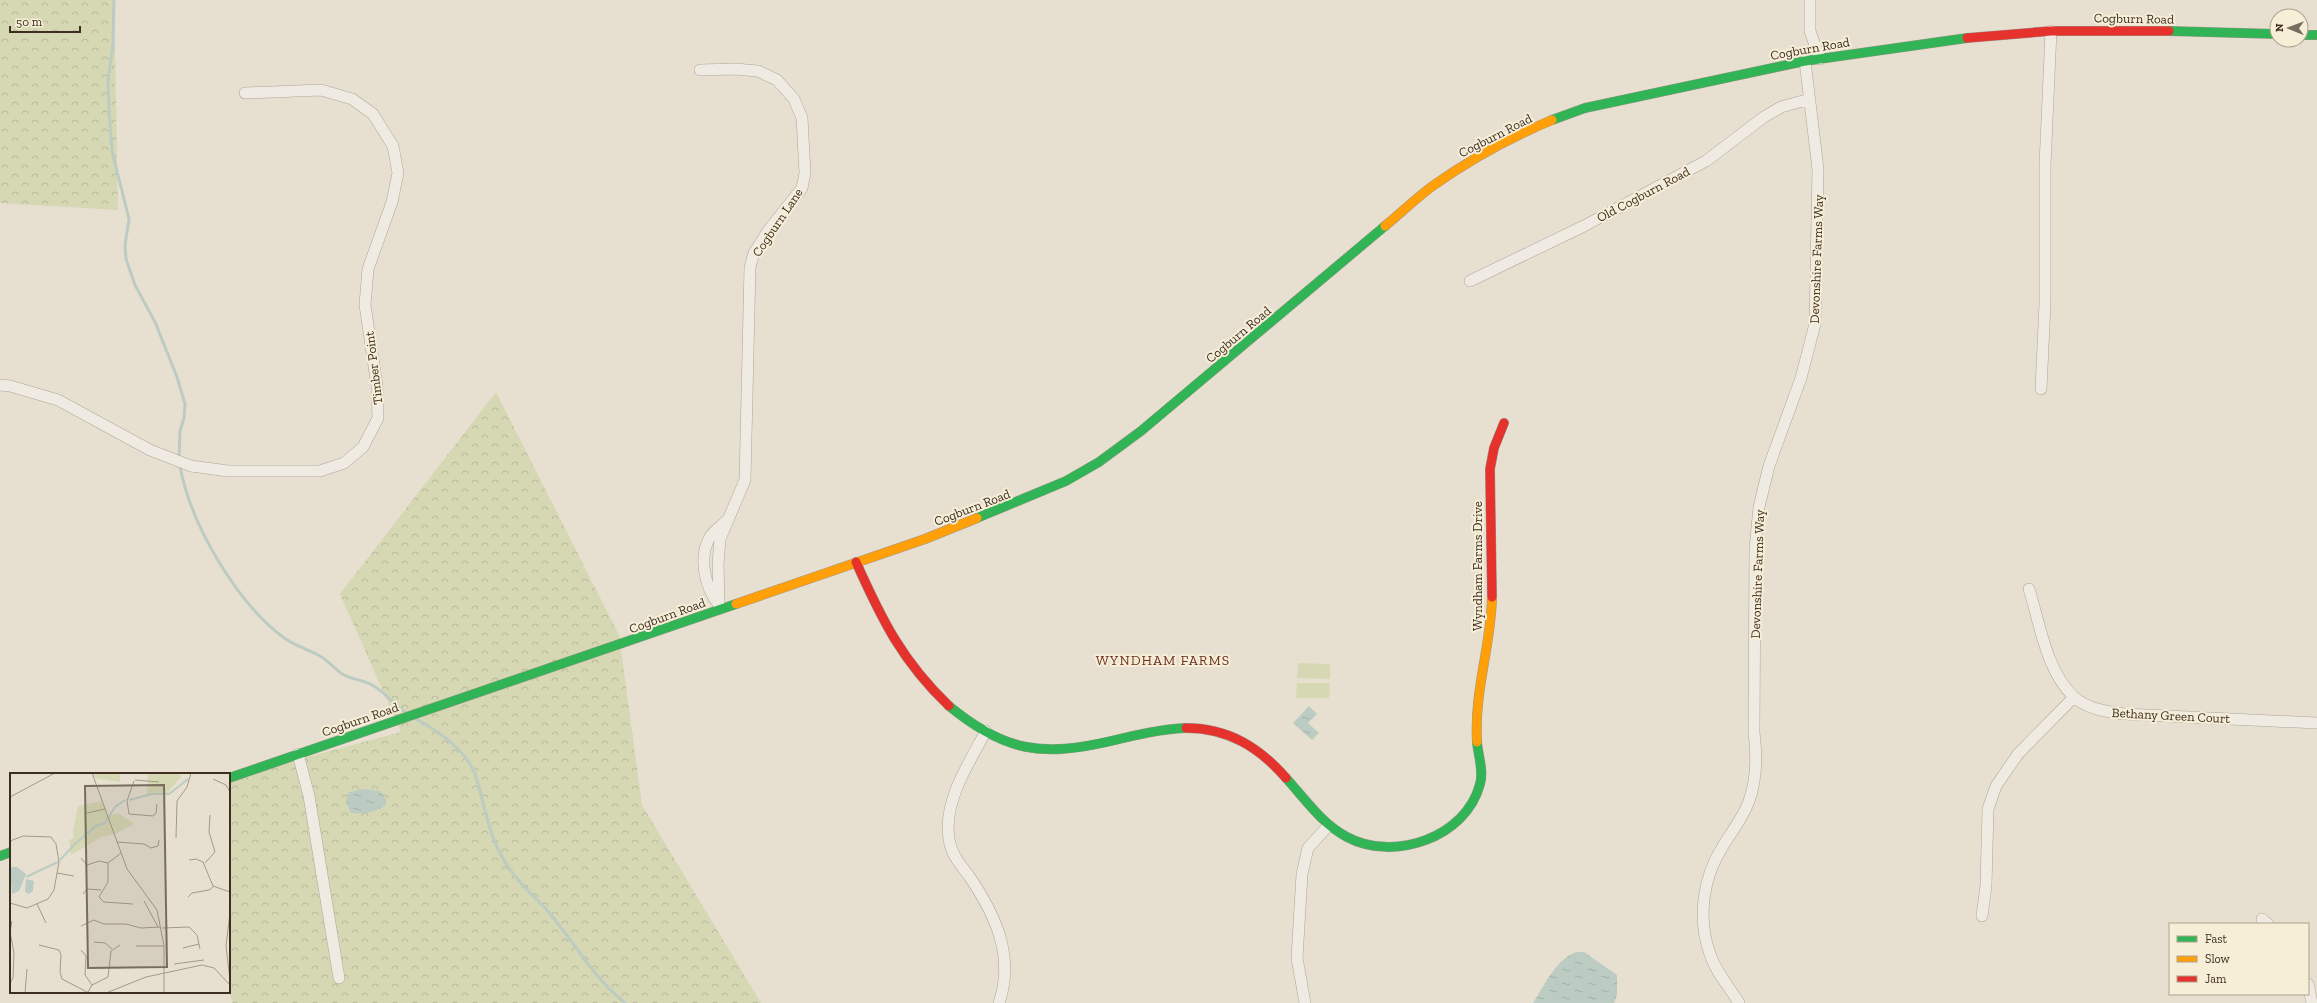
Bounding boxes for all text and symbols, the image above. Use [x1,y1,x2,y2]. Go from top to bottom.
scale bar [10,8,80,34]
north arrow [2269,8,2309,48]
street label: Cogburn Road [2094,10,2174,27]
text: 50 m [16,15,43,29]
text: N [2273,23,2286,32]
street label: Cogburn Road [1769,34,1851,63]
street label: Cogburn Road [1456,111,1534,160]
street label: Old Cogburn Road [1594,164,1692,225]
street label: Cogburn Lane [749,185,806,259]
street label: Devonshire Farms Way [1807,194,1826,324]
street label: Cogburn Road [1203,303,1274,366]
street label: Timber Point [362,330,385,406]
street label: Cogburn Road [932,486,1012,529]
street label: Wyndham Farms Drive [1470,501,1485,631]
street label: Devonshire Farms Way [1748,509,1767,639]
street label: Cogburn Road [627,595,707,636]
district label: WYNDHAM FARMS [1096,652,1230,669]
street label: Cogburn Road [320,699,401,740]
street label: Bethany Green Court [2111,705,2231,726]
inset map [10,773,230,993]
legend [2169,923,2309,995]
text: Fast [2205,932,2228,946]
text: Slow [2205,952,2231,966]
text: Jam [2205,972,2227,986]

